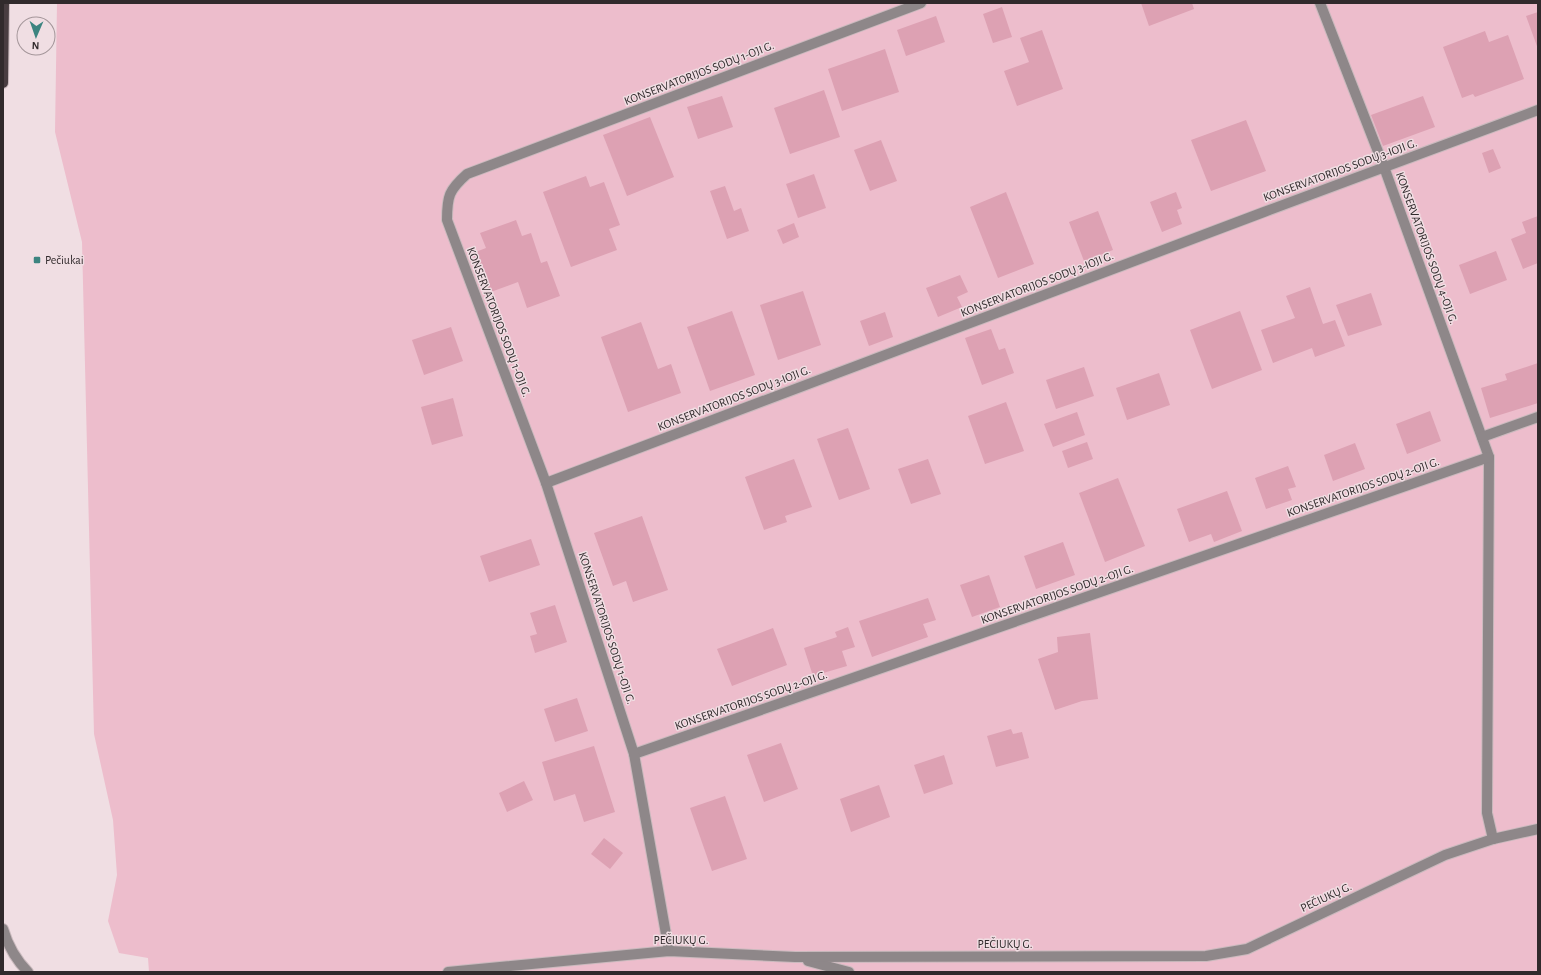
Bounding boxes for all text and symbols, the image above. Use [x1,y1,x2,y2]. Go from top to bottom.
north arrow [16,16,56,56]
street label: KONSERVATORIJOS SODŲ 1-OJI G. [623,39,775,107]
text: N [32,40,40,51]
street label: KONSERVATORIJOS SODŲ 3-IOJI G. [1262,137,1418,203]
street label: KONSERVATORIJOS SODŲ 4-OJI G. [1394,170,1460,326]
street label: KONSERVATORIJOS SODŲ 1-OJI G. [465,246,533,398]
street label: KONSERVATORIJOS SODŲ 3-IOJI G. [959,249,1115,319]
place label: Pečiukai [45,254,84,266]
marker: Pečiukai [32,255,42,265]
street label: KONSERVATORIJOS SODŲ 3-IOJI G. [656,363,812,433]
street label: KONSERVATORIJOS SODŲ 2-OJI G. [1285,455,1441,519]
street label: KONSERVATORIJOS SODŲ 1-OJI G. [577,550,637,706]
street label: KONSERVATORIJOS SODŲ 2-OJI G. [979,562,1135,626]
street label: KONSERVATORIJOS SODŲ 2-OJI G. [673,668,829,732]
street label: PEČIUKŲ G. [1298,879,1353,914]
street label: PEČIUKŲ G. [654,933,708,946]
street label: PEČIUKŲ G. [978,937,1032,950]

